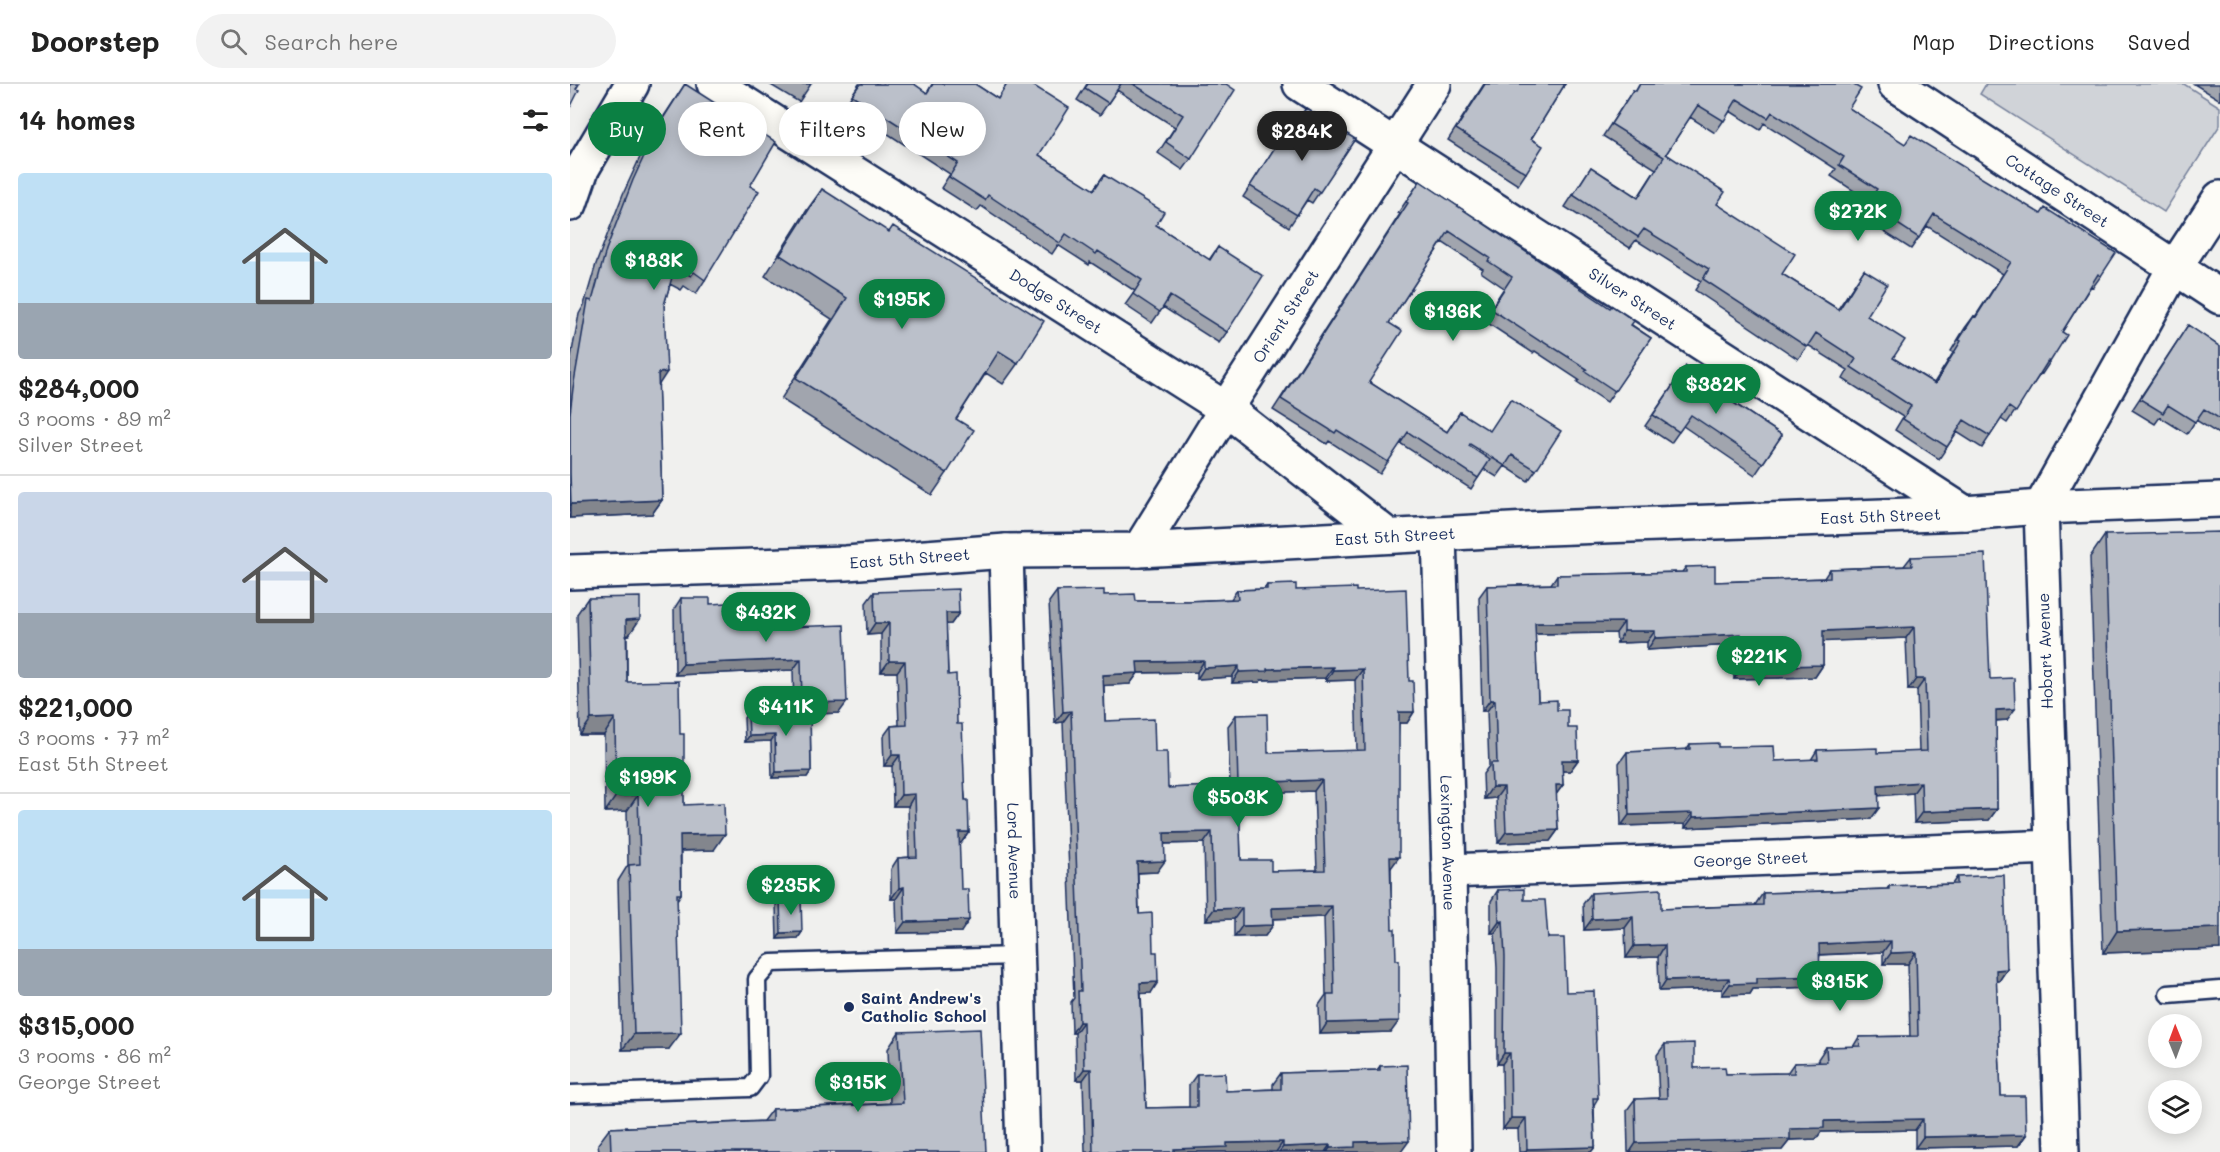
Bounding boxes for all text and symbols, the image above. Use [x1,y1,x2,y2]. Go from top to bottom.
search box [196,14,616,68]
text: Doorstep [30,23,160,59]
icon: search [217,25,250,58]
text: Search here [265,27,398,56]
text: Map [1912,28,1955,55]
text: Directions [1988,28,2095,55]
text: Saved [2128,28,2190,55]
chip: Buy [588,102,666,156]
chip: Rent [678,102,767,156]
chip: Filters [779,102,887,156]
chip: New [899,102,986,156]
text: 14 homes [18,103,136,137]
icon: filters [519,104,552,137]
pin: $284K [1260,111,1344,162]
text: $284K [1271,117,1333,143]
street label: Cottage Street [2001,148,2114,232]
pin: $272K [1816,191,1900,242]
text: $272K [1828,197,1888,223]
icon: home [231,212,339,320]
pin: $183K [612,240,696,291]
text: $183K [625,246,683,272]
street label: Silver Street [1585,262,1681,334]
street label: Dodge Street [1006,263,1107,338]
street label: Orient Street [1247,265,1323,367]
pin: $195K [860,279,944,330]
text: $195K [873,285,931,311]
pin: $136K [1411,291,1495,342]
text: $136K [1424,297,1482,323]
pin: $382K [1674,364,1758,415]
text: $382K [1685,370,1747,396]
text: $284,000 [18,371,139,405]
text: 3 rooms · 89 m² [18,405,171,431]
text: Silver Street [18,431,143,457]
street label: East 5th Street [1820,503,1941,528]
street label: East 5th Street [1334,522,1456,549]
icon: home [231,531,339,639]
street label: East 5th Street [849,543,971,573]
pin: $432K [724,592,808,643]
street label: Hobart Avenue [2032,592,2057,710]
text: $432K [735,598,797,624]
pin: $221K [1717,636,1801,687]
text: $221K [1731,642,1787,668]
pin: $411K [744,686,828,737]
text: $221,000 [18,690,133,724]
text: $411K [758,692,814,718]
text: 3 rooms · 77 m² [18,724,169,750]
text: East 5th Street [18,750,169,776]
pin: $199K [606,757,690,808]
text: $199K [619,763,677,789]
street label: Lexington Avenue [1436,775,1461,911]
pin: $503K [1196,777,1280,828]
text: $503K [1207,783,1269,809]
street label: Lord Avenue [1003,802,1027,899]
street label: George Street [1693,846,1808,871]
icon: home [231,849,339,957]
pin: $235K [749,865,833,916]
text: $235K [761,871,821,897]
pin: $315K [1798,961,1882,1012]
text: $315K [1811,967,1869,993]
place label: Saint Andrew's Catholic School [861,987,987,1026]
marker: Saint Andrew's Catholic School [842,1000,856,1014]
text: $315,000 [18,1008,135,1042]
north arrow [2148,1014,2202,1068]
map controls [2148,1014,2202,1134]
text: 3 rooms · 86 m² [18,1042,171,1068]
pin: $315K [816,1062,900,1113]
text: George Street [18,1068,161,1094]
text: $315K [829,1068,887,1094]
button: layers [2148,1080,2202,1134]

